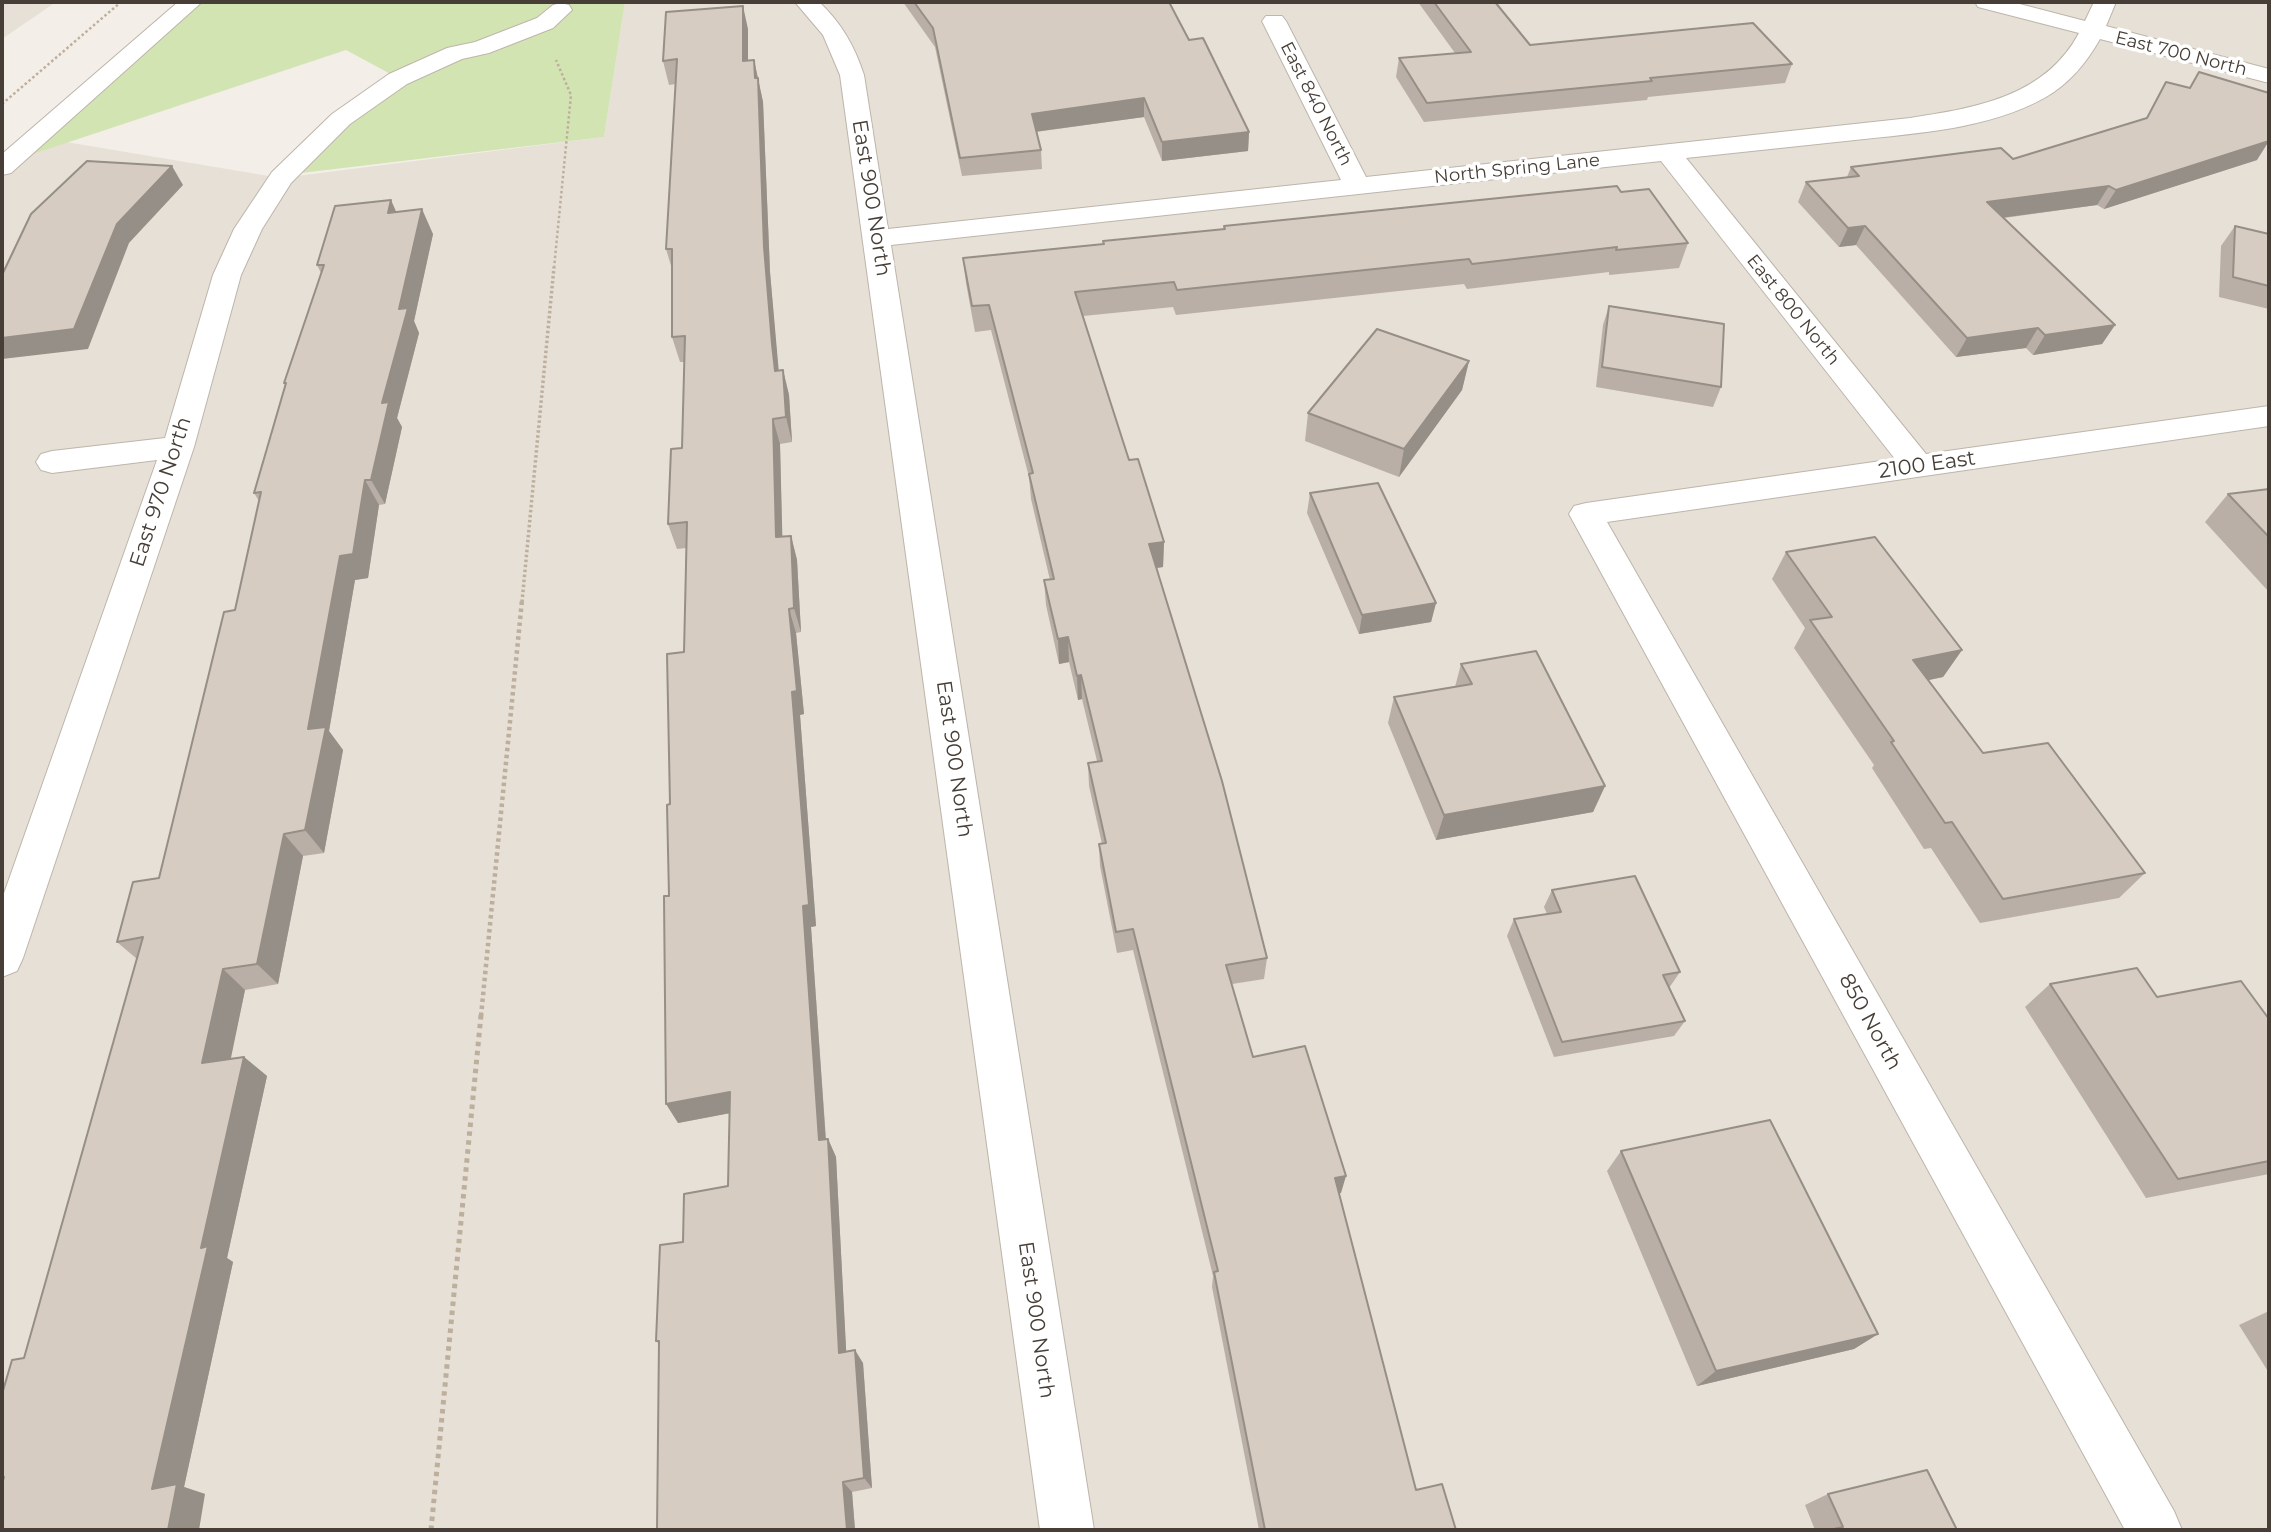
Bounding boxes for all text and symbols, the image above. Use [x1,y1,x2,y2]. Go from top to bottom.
street label: East 700 North [2113,27,2249,81]
street label: East 840 North [1275,38,1357,170]
street label: East 900 North [846,118,896,278]
street label: North Spring Lane [1433,150,1601,188]
street label: East 800 North [1742,250,1844,370]
street label: East 970 North [125,414,197,570]
street label: 2100 East [1877,446,1977,484]
street label: East 900 North [931,679,977,839]
street label: 850 North [1833,969,1907,1075]
street label: East 900 North [1013,1240,1059,1400]

